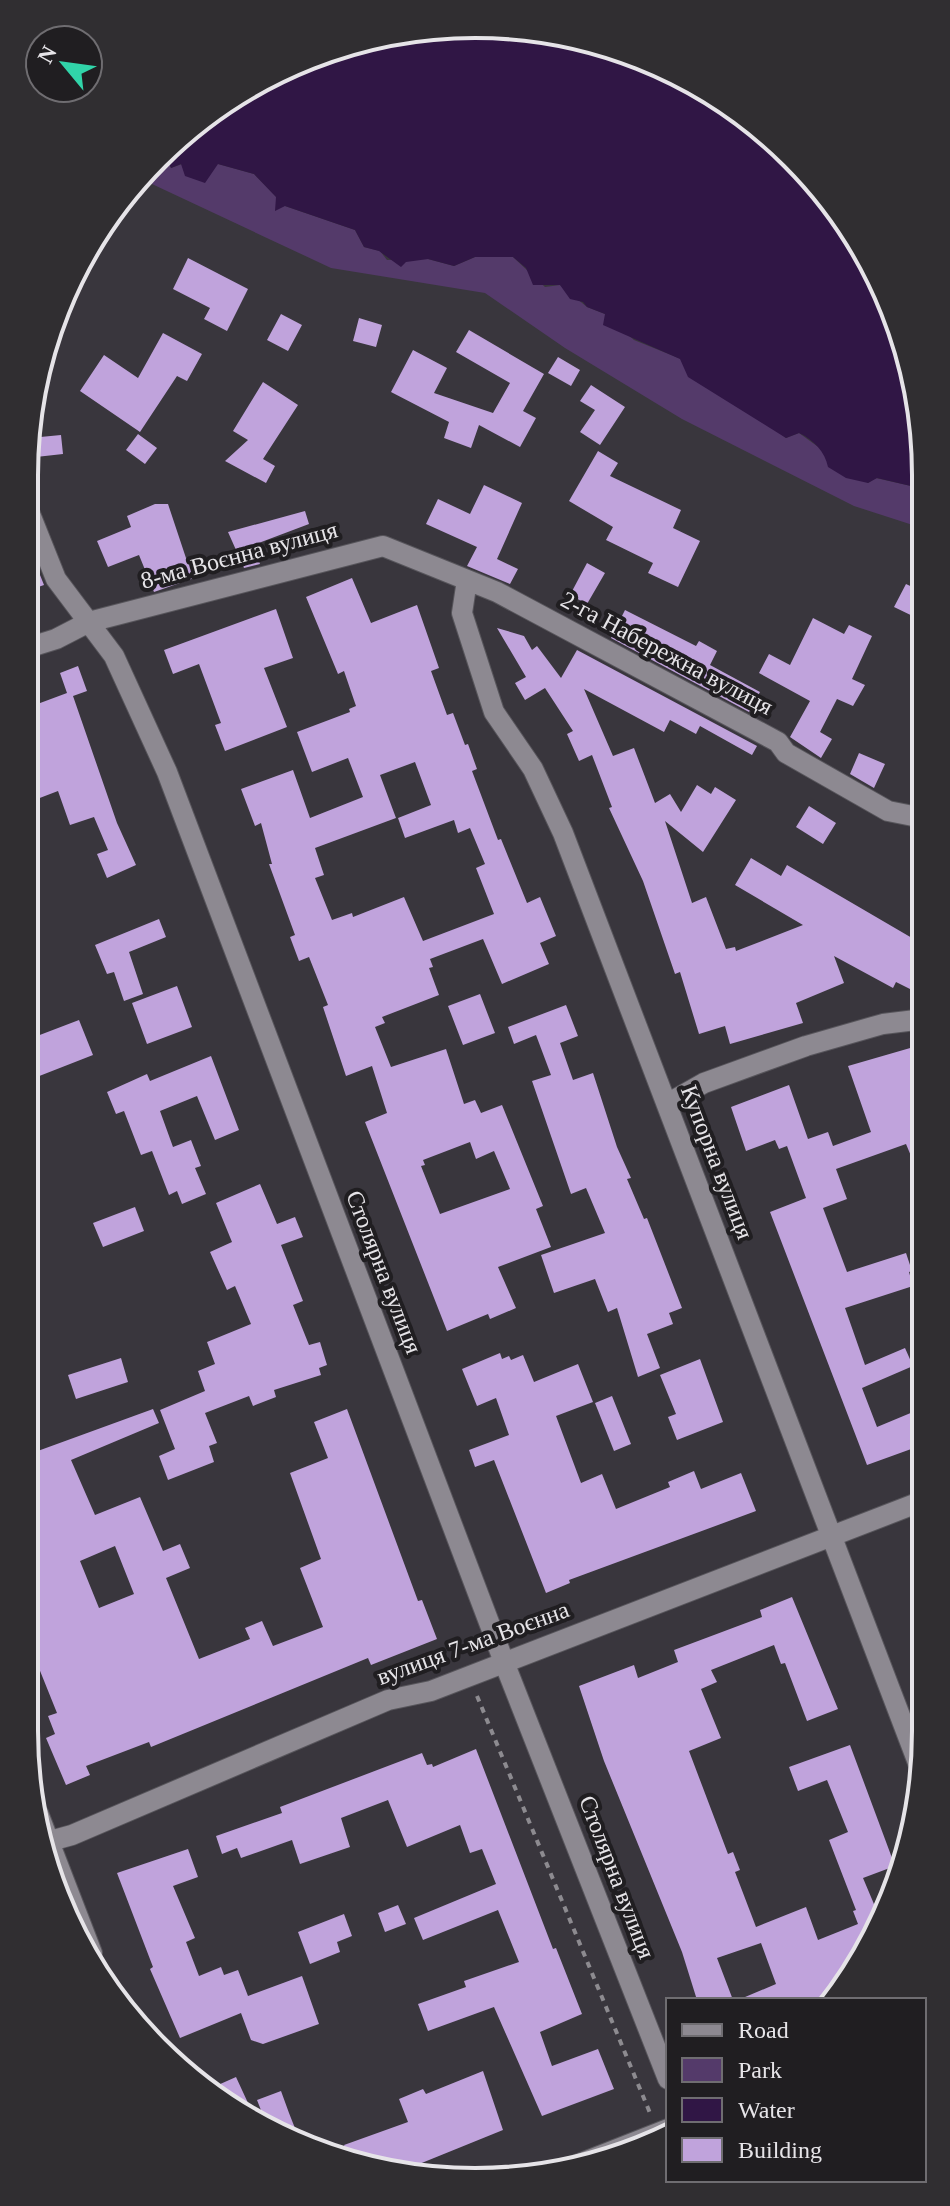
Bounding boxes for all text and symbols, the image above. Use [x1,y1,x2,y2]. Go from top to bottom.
north arrow [24,24,104,104]
text: N [32,41,62,68]
street label: 8-ма Воєнна вулиця [138,516,340,594]
street label: 2-га Набережна вулиця [557,586,777,720]
street label: Купорна вулиця [676,1081,758,1243]
street label: Столярна вулиця [341,1187,427,1357]
street label: вулиця 7-ма Воєнна [373,1596,573,1690]
street label: Столярна вулиця [574,1792,660,1962]
legend [666,1998,926,2182]
text: Road [738,2017,789,2043]
text: Park [738,2057,782,2083]
text: Water [738,2097,795,2123]
text: Building [738,2137,822,2163]

